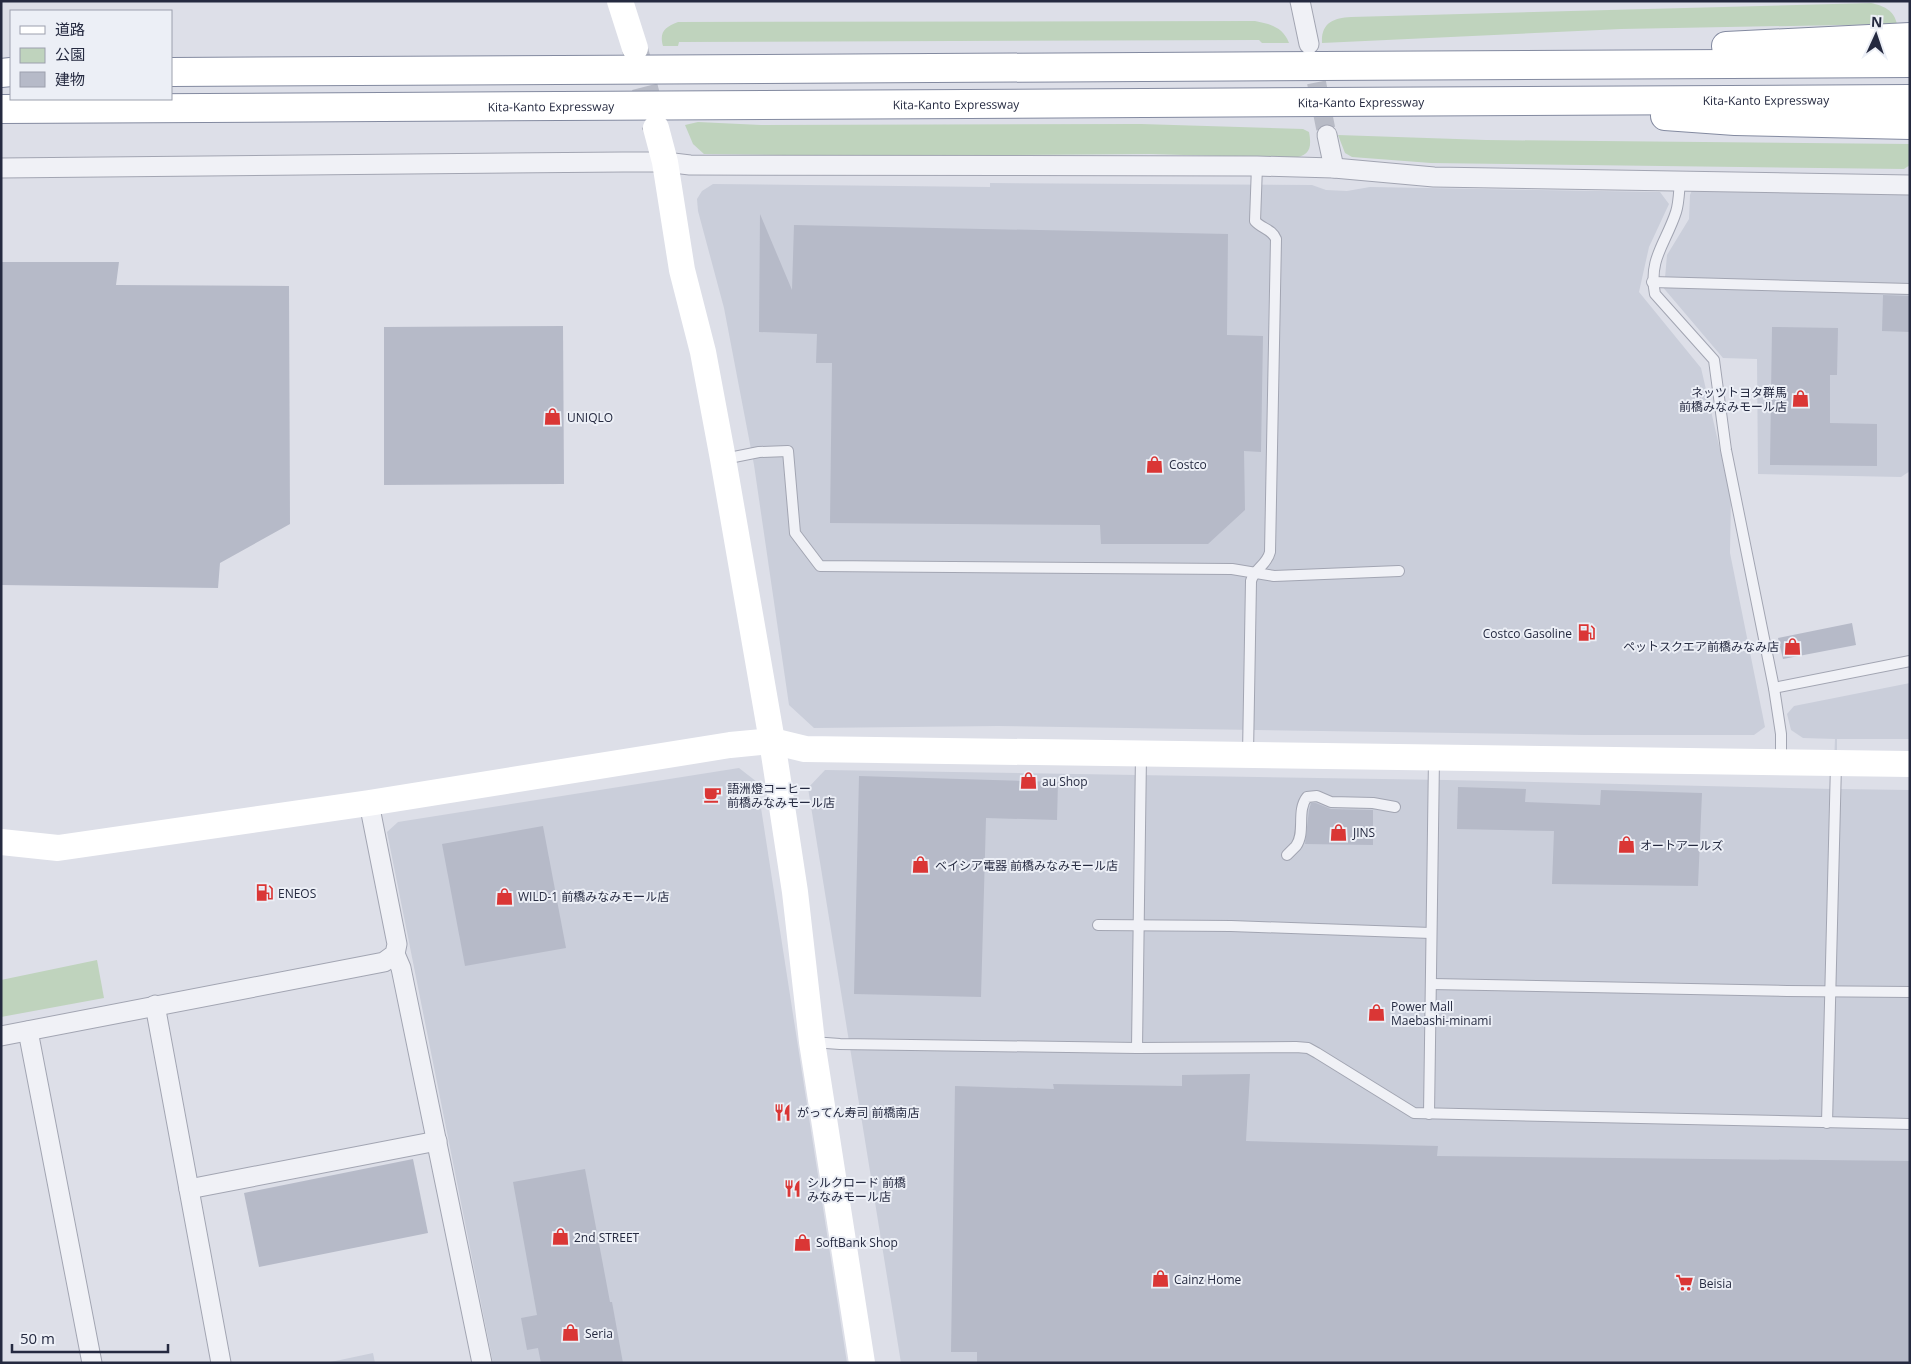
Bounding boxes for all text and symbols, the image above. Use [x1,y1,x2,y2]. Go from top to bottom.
legend [10,10,172,100]
north arrow [1851,10,1901,60]
text: N [1871,12,1883,31]
text: 道路 [55,19,85,39]
text: 公園 [55,44,85,64]
text: 建物 [55,69,85,89]
street label: Kita-Kanto Expressway [1703,91,1830,109]
street label: Kita-Kanto Expressway [1298,93,1425,111]
street label: Kita-Kanto Expressway [893,95,1020,113]
street label: Kita-Kanto Expressway [488,97,615,115]
place label: ネッツトヨタ群馬 前橋みなみモール店 [1679,384,1787,415]
shop icon: ネッツトヨタ群馬 前橋みなみモール店 [1791,389,1811,409]
shop icon: UNIQLO [543,407,563,427]
place label: UNIQLO [567,409,613,426]
shop icon: Costco [1145,454,1165,474]
place label: Costco [1169,456,1207,473]
fuel station icon: Costco Gasoline [1576,623,1596,643]
place label: Costco Gasoline [1483,625,1572,642]
shop icon: ペットスクエア前橋みなみ店 [1783,636,1803,656]
place label: ペットスクエア前橋みなみ店 [1623,638,1779,655]
shop icon: au Shop [1018,771,1038,791]
place label: au Shop [1042,773,1088,790]
place label: 語洲燈コーヒー 前橋みなみモール店 [727,780,835,811]
cafe icon: 語洲燈コーヒー 前橋みなみモール店 [703,785,723,805]
shop icon: JINS [1329,822,1349,842]
place label: JINS [1352,824,1375,841]
shop icon: オートアールズ [1616,835,1636,855]
place label: オートアールズ [1640,837,1723,854]
shop icon: ベイシア電器 前橋みなみモール店 [911,855,931,875]
place label: ベイシア電器 前橋みなみモール店 [935,857,1118,874]
fuel station icon: ENEOS [254,883,274,903]
place label: ENEOS [278,885,316,902]
shop icon: WILD-1 前橋みなみモール店 [494,886,514,906]
place label: WILD-1 前橋みなみモール店 [518,888,669,905]
place label: Power Mall Maebashi-minami [1391,998,1491,1029]
shop icon: Power Mall Maebashi-minami [1367,1003,1387,1023]
restaurant icon: がってん寿司 前橋南店 [773,1102,793,1122]
place label: がってん寿司 前橋南店 [797,1104,920,1121]
place label: シルクロード 前橋 みなみモール店 [807,1174,906,1205]
restaurant icon: シルクロード 前橋 みなみモール店 [783,1179,803,1199]
shop icon: 2nd STREET [550,1227,570,1247]
place label: 2nd STREET [574,1229,640,1246]
shop icon: SoftBank Shop [792,1232,812,1252]
place label: SoftBank Shop [816,1234,898,1251]
shop icon: Cainz Home [1150,1269,1170,1289]
place label: Cainz Home [1174,1271,1242,1288]
supermarket icon: Beisia [1675,1273,1695,1293]
place label: Beisia [1699,1275,1732,1292]
scale bar [12,1322,169,1354]
shop icon: Seria [561,1323,581,1343]
place label: Seria [585,1325,613,1342]
text: 50 m [20,1328,55,1348]

